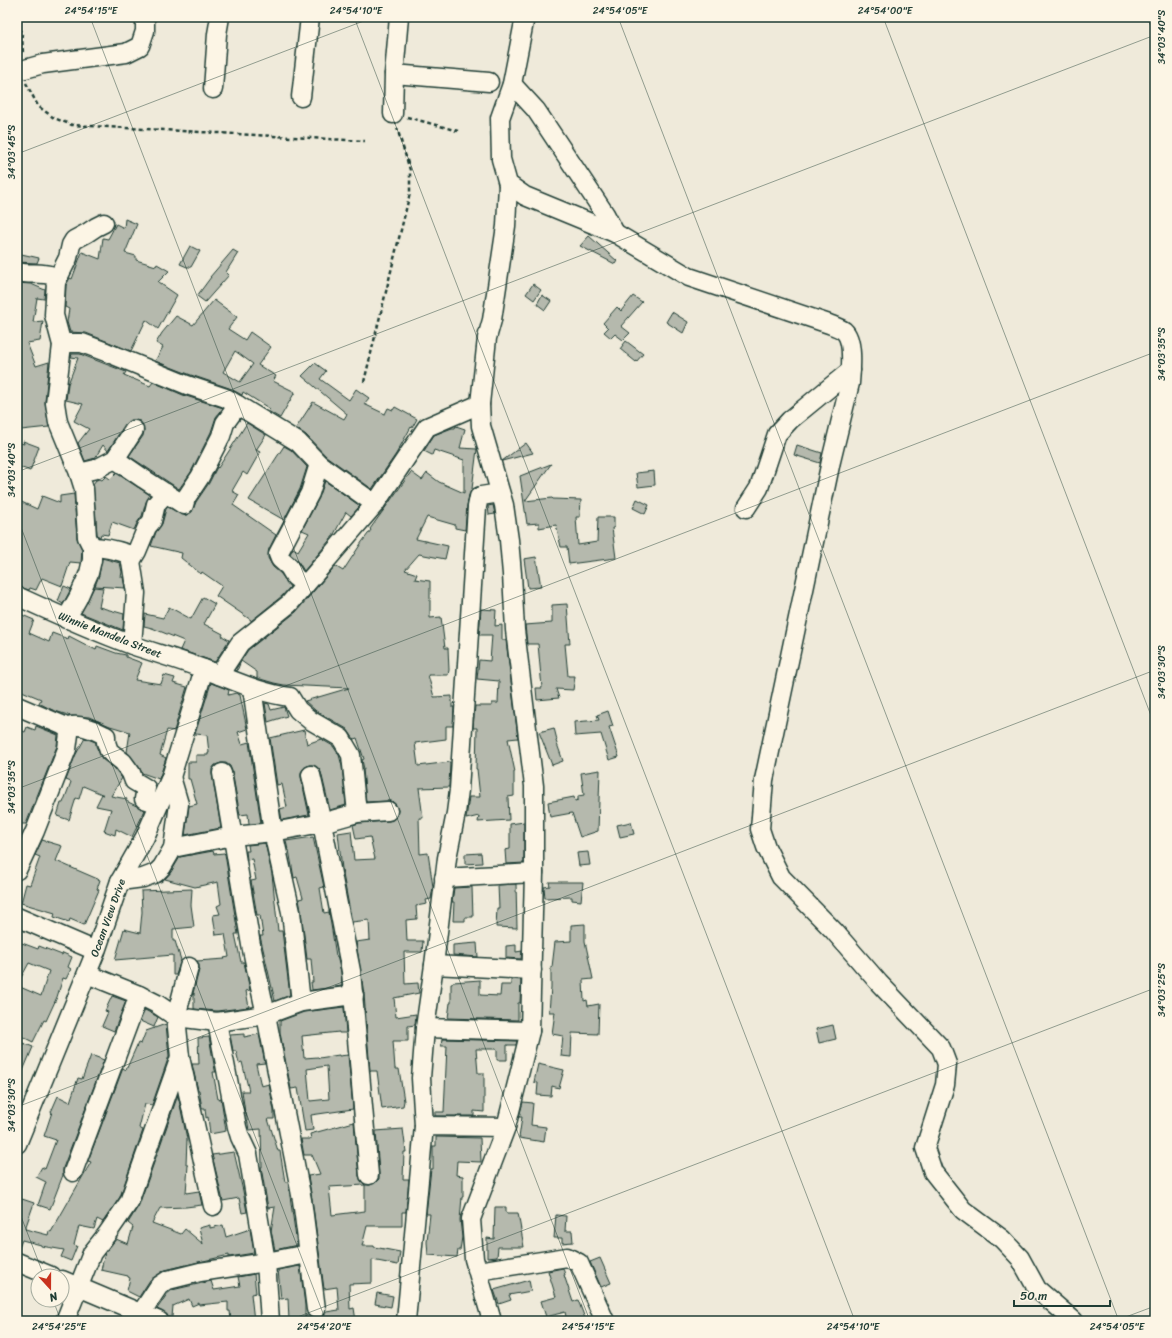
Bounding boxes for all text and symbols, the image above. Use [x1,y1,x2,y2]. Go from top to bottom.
text: 24°54'15"E [65,2,119,20]
text: 24°54'10"E [330,2,384,20]
text: 24°54'05"E [593,2,649,20]
text: 24°54'00"E [858,2,914,20]
text: 34°03'40"S [1153,9,1171,64]
text: 34°03'45"S [3,124,21,179]
text: 34°03'35"S [1153,326,1171,381]
text: 34°03'40"S [3,442,21,497]
street label: Winnie Mandela Street [55,606,165,664]
text: 34°03'30"S [1153,644,1171,699]
text: 34°03'35"S [3,759,21,814]
street label: Ocean View Drive [85,876,131,960]
text: 34°03'25"S [1153,962,1171,1017]
text: 34°03'30"S [3,1077,21,1132]
north arrow [30,1268,70,1308]
scale bar [1014,1282,1110,1308]
text: 50 m [1020,1285,1047,1307]
text: N [46,1286,61,1307]
text: 24°54'25"E [32,1318,87,1336]
text: 24°54'20"E [297,1318,353,1336]
text: 24°54'15"E [562,1318,616,1336]
text: 24°54'10"E [827,1318,881,1336]
text: 24°54'05"E [1090,1318,1146,1336]

